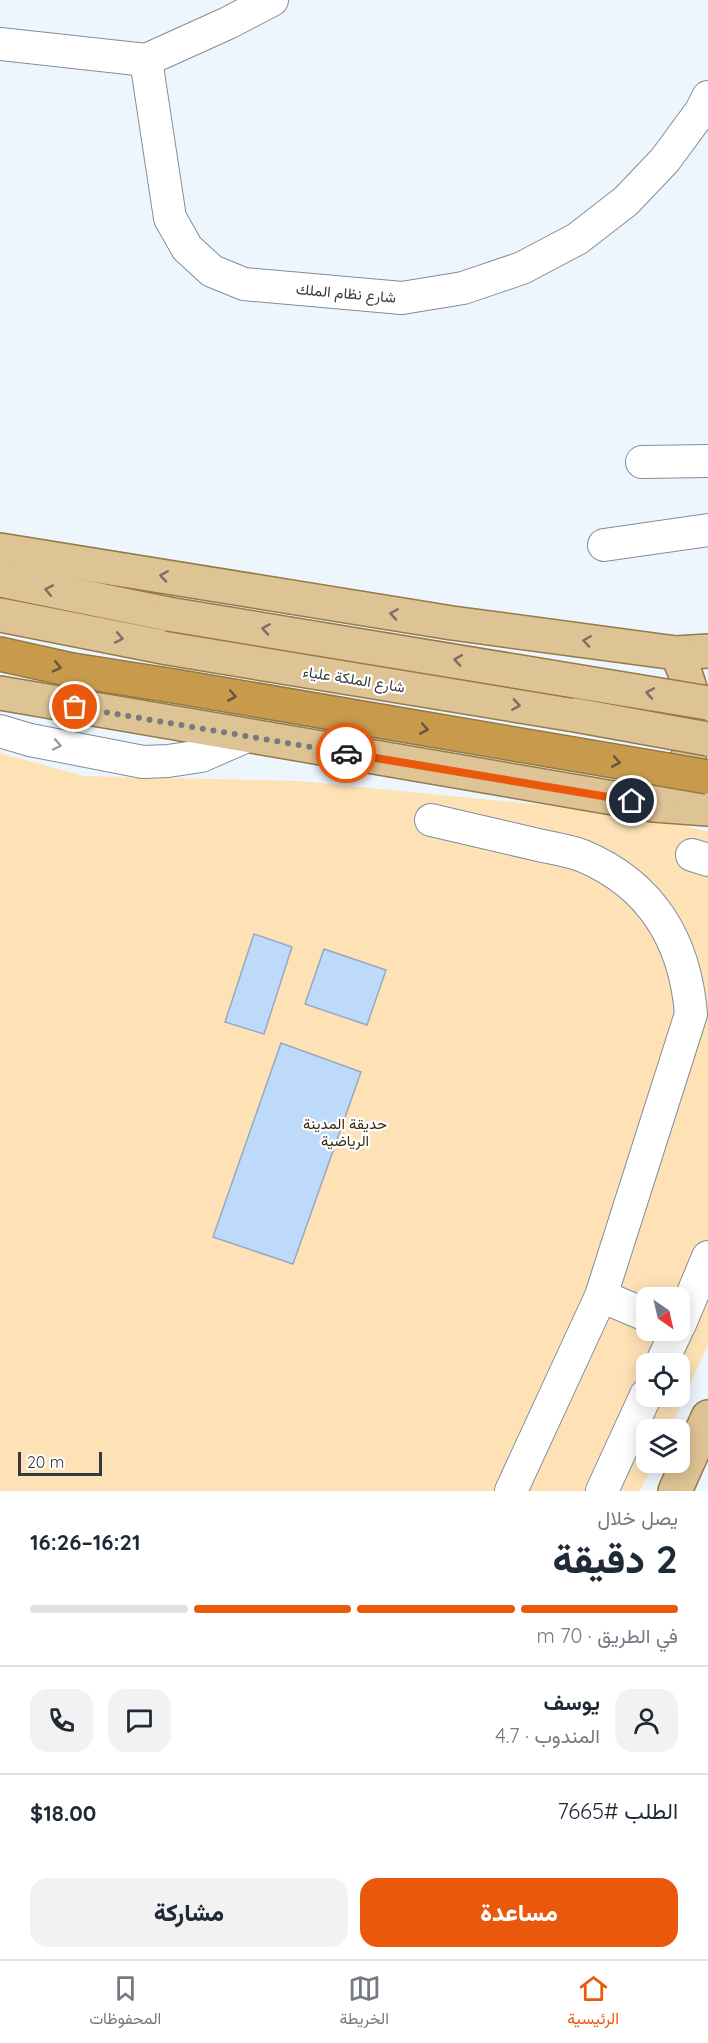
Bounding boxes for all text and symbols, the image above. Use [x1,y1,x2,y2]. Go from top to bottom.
street label: شارع نظام الملك [295,279,397,309]
one-way arrow [159,571,169,583]
one-way arrow [45,584,55,597]
one-way arrow [390,608,399,620]
one-way arrow [261,624,270,636]
one-way arrow [114,631,124,644]
one-way arrow [583,635,592,648]
one-way arrow [453,655,463,667]
one-way arrow [52,659,62,672]
street label: شارع الملكة علياء [301,662,407,698]
pin [49,681,100,732]
one-way arrow [646,687,655,699]
one-way arrow [226,689,236,702]
icon: bag [58,690,91,723]
one-way arrow [512,699,521,711]
one-way arrow [419,722,429,735]
courier [316,723,376,783]
icon: car [330,737,363,770]
one-way arrow [51,738,61,751]
one-way arrow [611,755,621,768]
pin [606,775,657,826]
icon: home [615,784,648,817]
park label: حديقة المدينة الرياضية [303,1114,387,1150]
north arrow [636,1287,690,1341]
map controls [636,1287,690,1473]
button: locate [636,1353,690,1407]
button: layers [636,1419,690,1473]
scale bar [18,1449,102,1476]
text: 20 m [27,1452,64,1472]
text: يصل خلال [597,1505,678,1530]
text: 16:21–16:26 [30,1528,141,1556]
text: 2 دقيقة [553,1534,678,1583]
text: في الطريق · 70 m [536,1623,678,1648]
text: يوسف [544,1688,600,1716]
button: phone [30,1689,93,1752]
button: chat [108,1689,171,1752]
button: person [615,1689,678,1752]
text: المندوب · 4.7 [495,1723,600,1748]
text: الطلب #7665 [558,1797,678,1825]
text: $18.00 [30,1799,96,1827]
button: مشاركة [30,1878,348,1947]
button: مساعدة [360,1878,678,1947]
tab: المحفوظات [89,1972,161,2033]
tab: الخريطة [339,1972,389,2033]
tab: الرئيسية [567,1972,619,2033]

